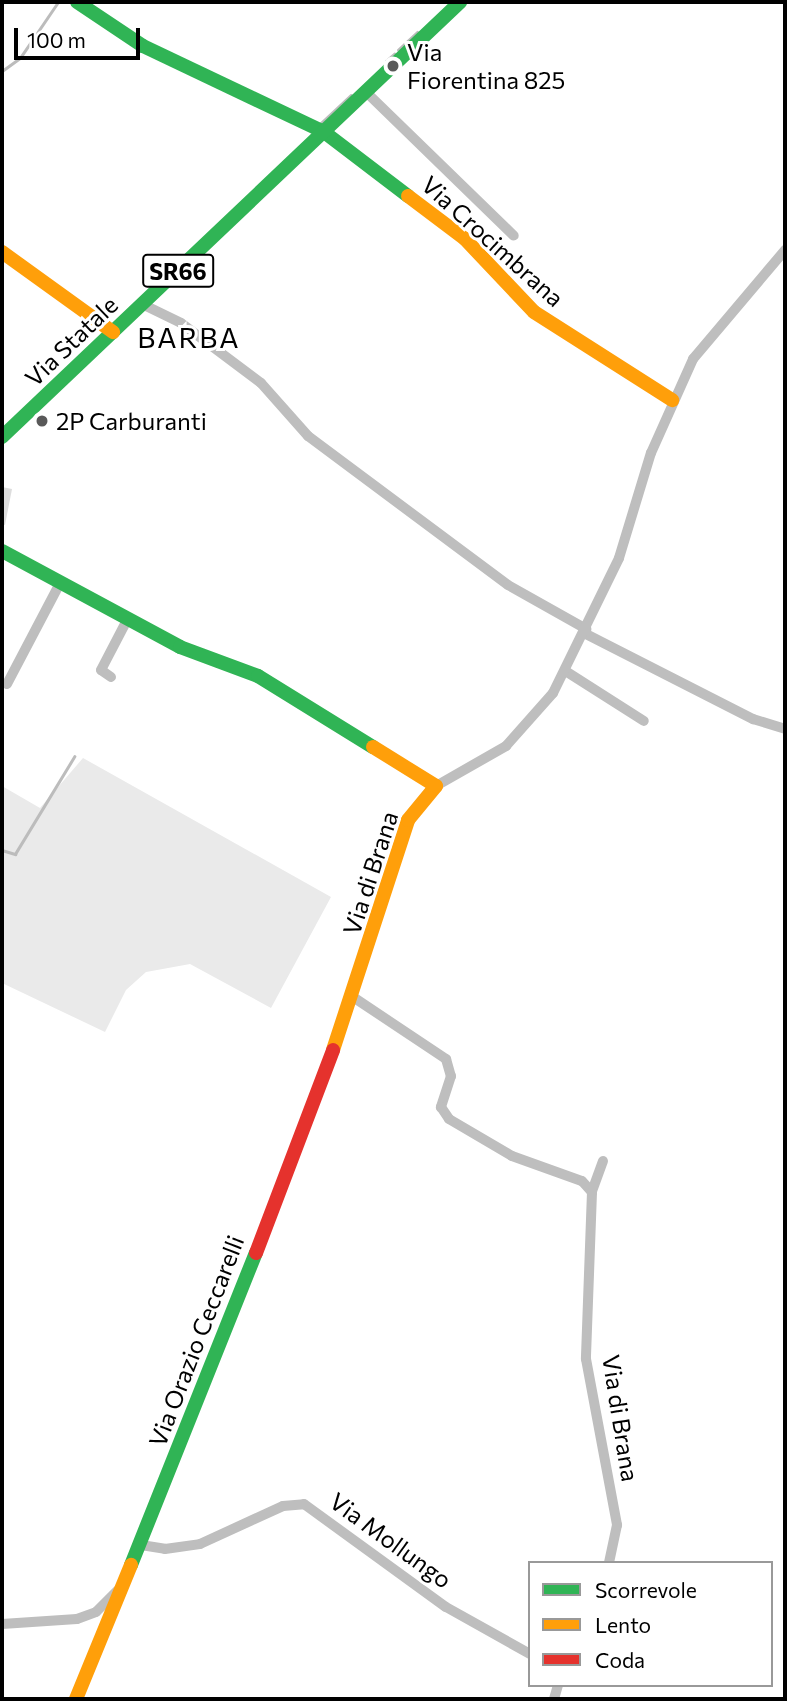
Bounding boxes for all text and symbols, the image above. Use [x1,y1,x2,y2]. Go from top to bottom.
scale bar [18,14,144,58]
text: 100 m [27,27,86,52]
place label: Via Fiorentina 825 [407,38,565,94]
marker: Via Fiorentina 825 [385,58,401,74]
street label: Via Crocimbrana [416,170,570,312]
road number: SR66 [141,252,215,290]
street label: Via Statale [19,290,123,392]
district label: BARBA [138,320,240,354]
place label: 2P Carburanti [56,407,207,435]
marker: 2P Carburanti [34,413,50,429]
street label: Via di Brana [337,808,403,938]
street label: Via Orazio Ceccarelli [142,1231,250,1451]
street label: Via di Brana [597,1352,645,1484]
street label: Via Mollungo [324,1486,458,1594]
legend [528,1561,773,1687]
text: Scorrevole [595,1577,697,1602]
text: Lento [595,1612,651,1637]
text: Coda [595,1647,645,1672]

